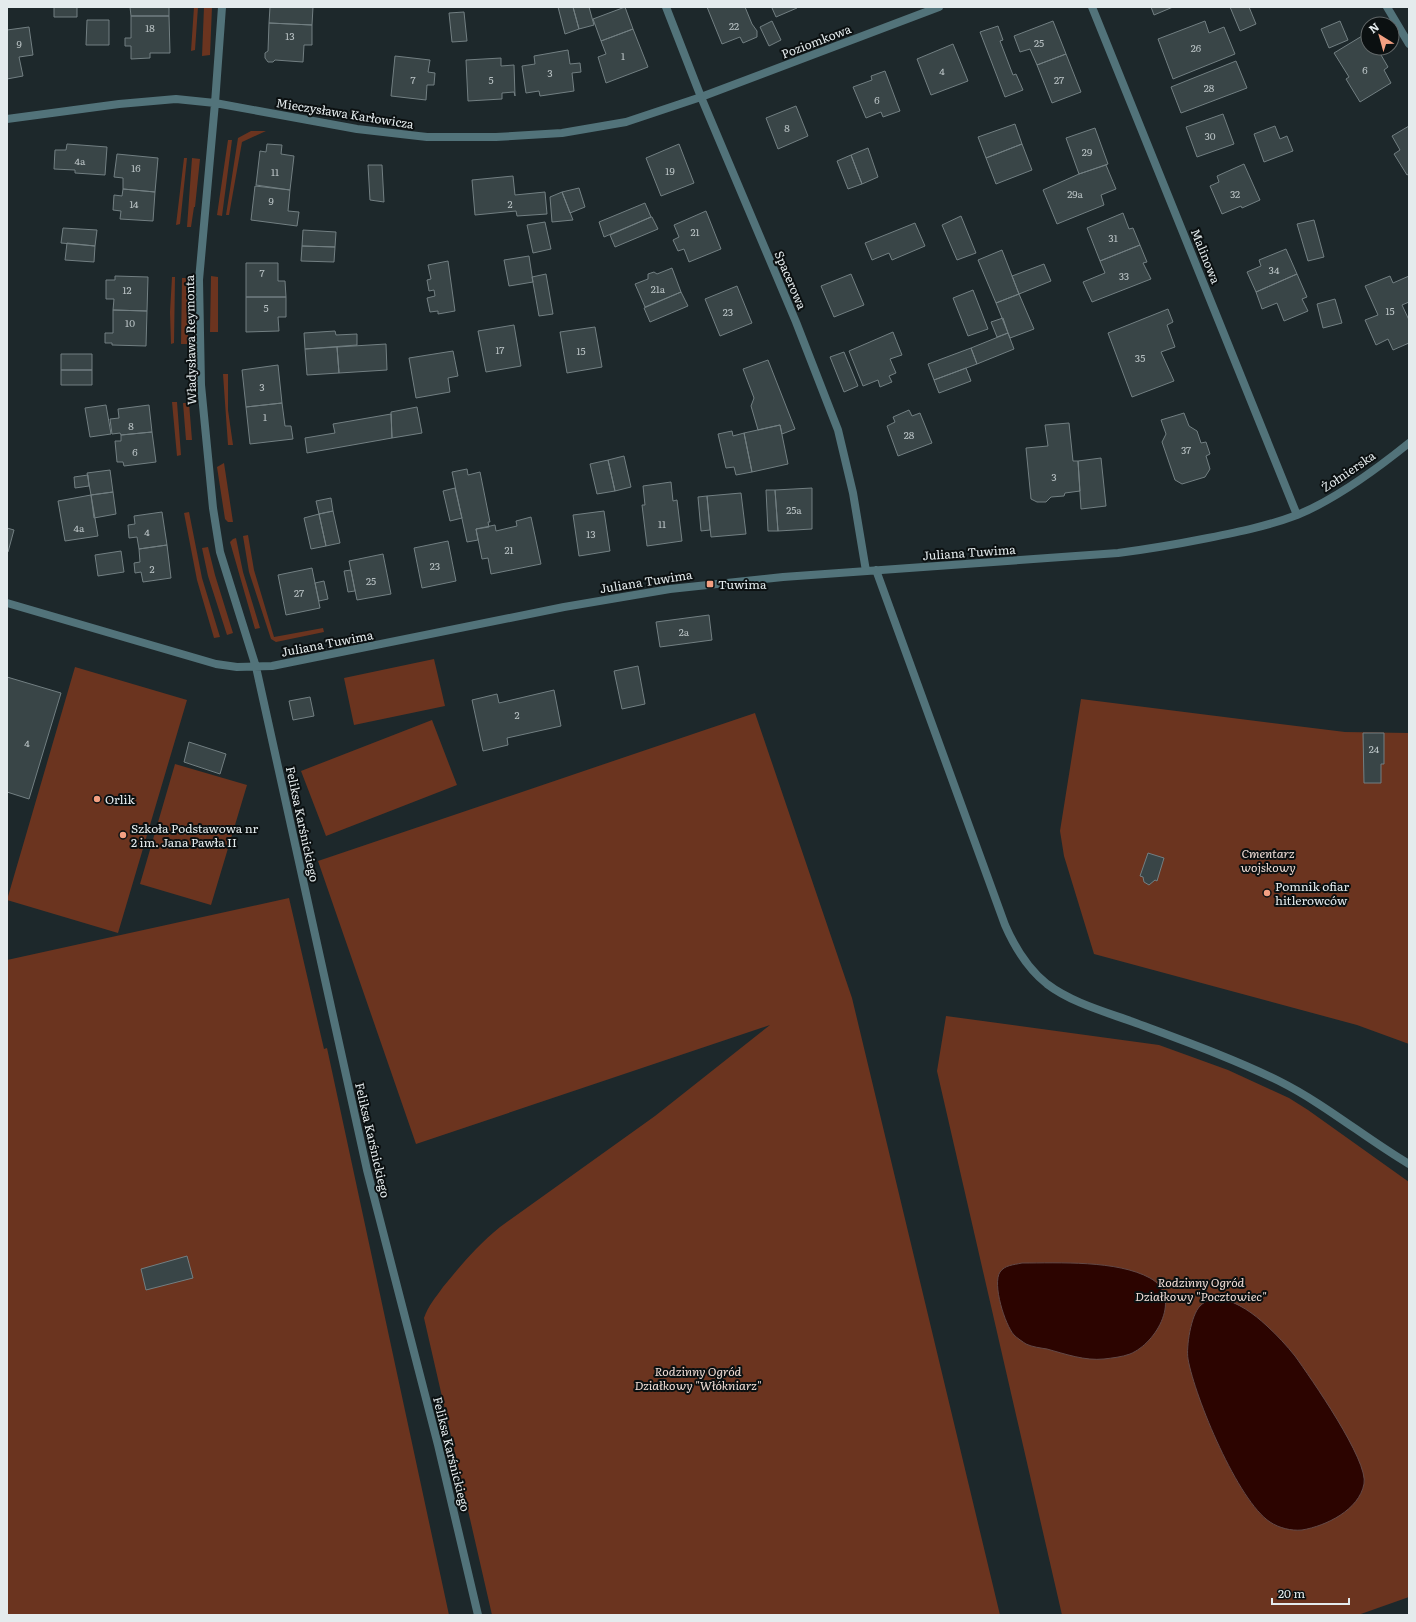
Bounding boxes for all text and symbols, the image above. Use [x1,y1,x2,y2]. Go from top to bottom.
north arrow [1360,16,1400,56]
house number: 22 [729,18,739,33]
text: N [1365,18,1382,36]
street label: Poziomkowa [779,19,854,63]
house number: 18 [145,20,155,35]
house number: 13 [285,28,295,43]
house number: 25 [1034,35,1044,50]
house number: 9 [16,36,22,51]
house number: 26 [1191,40,1202,55]
house number: 1 [621,48,625,63]
house number: 6 [1362,62,1368,77]
house number: 4 [939,63,945,78]
house number: 3 [547,65,553,80]
house number: 7 [410,72,416,87]
house number: 5 [488,72,494,87]
house number: 27 [1054,72,1064,87]
house number: 28 [1204,80,1215,95]
house number: 6 [874,92,880,107]
street label: Mieczysława Karłowicza [275,93,416,133]
house number: 8 [784,120,790,135]
house number: 30 [1204,128,1216,143]
house number: 29 [1082,144,1092,159]
house number: 4a [75,153,86,168]
house number: 16 [131,160,141,175]
house number: 19 [665,163,675,178]
house number: 11 [271,164,279,179]
house number: 29a [1067,186,1083,201]
house number: 32 [1230,186,1240,201]
house number: 9 [268,193,274,208]
house number: 14 [129,196,139,211]
house number: 2 [507,196,513,211]
house number: 21 [690,224,700,239]
street label: Malinowa [1187,226,1225,287]
house number: 31 [1108,230,1118,245]
street label: Spacerowa [771,248,812,313]
house number: 34 [1269,262,1280,277]
house number: 7 [259,265,265,280]
house number: 33 [1119,268,1129,283]
street label: Władysława Reymonta [180,274,200,405]
house number: 21a [651,281,666,296]
house number: 12 [122,282,132,297]
house number: 5 [263,300,269,315]
house number: 15 [1385,303,1395,318]
house number: 23 [723,304,733,319]
house number: 10 [125,315,135,330]
house number: 17 [496,342,504,357]
house number: 15 [576,343,586,358]
house number: 35 [1135,350,1145,365]
house number: 3 [259,379,265,394]
house number: 1 [263,409,267,424]
house number: 8 [128,418,134,433]
house number: 28 [904,427,915,442]
house number: 37 [1181,442,1191,457]
house number: 6 [132,444,138,459]
street label: Żołnierska [1317,446,1379,496]
house number: 3 [1051,469,1057,484]
house number: 25a [786,502,802,517]
house number: 11 [658,516,666,531]
house number: 4a [74,520,85,535]
house number: 4 [144,524,150,539]
house number: 13 [586,526,596,541]
street label: Juliana Tuwima [922,540,1017,564]
house number: 21 [504,542,514,557]
house number: 23 [430,558,440,573]
house number: 2 [149,561,155,576]
street label: Juliana Tuwima [598,565,694,597]
house number: 25 [366,573,376,588]
place label: Tuwima [718,575,767,593]
marker: Tuwima [705,579,715,589]
house number: 27 [294,585,304,600]
house number: 2a [679,624,690,639]
street label: Juliana Tuwima [279,625,375,661]
house number: 2 [514,707,520,722]
house number: 4 [24,735,30,750]
house number: 24 [1369,741,1380,756]
street label: Feliksa Karśnickiego [282,765,324,883]
place label: Orlik [105,790,136,808]
marker: Orlik [92,794,102,804]
place label: Szkoła Podstawowa nr 2 im. Jana Pawła II [131,819,259,851]
marker: Szkoła Podstawowa nr 2 im. Jana Pawła II [118,830,128,840]
park label: Cmentarz wojskowy [1240,844,1296,876]
place label: Pomnik ofiar hitlerowców [1275,877,1349,909]
marker: Pomnik ofiar hitlerowców [1262,888,1272,898]
street label: Feliksa Karśnickiego [351,1081,395,1199]
park label: Rodzinny Ogród Działkowy "Pocztowiec" [1135,1273,1267,1305]
park label: Rodzinny Ogród Działkowy "Włókniarz" [634,1362,762,1394]
street label: Feliksa Karśnickiego [429,1395,475,1513]
scale bar [1272,1580,1349,1606]
text: 20 m [1278,1584,1305,1602]

